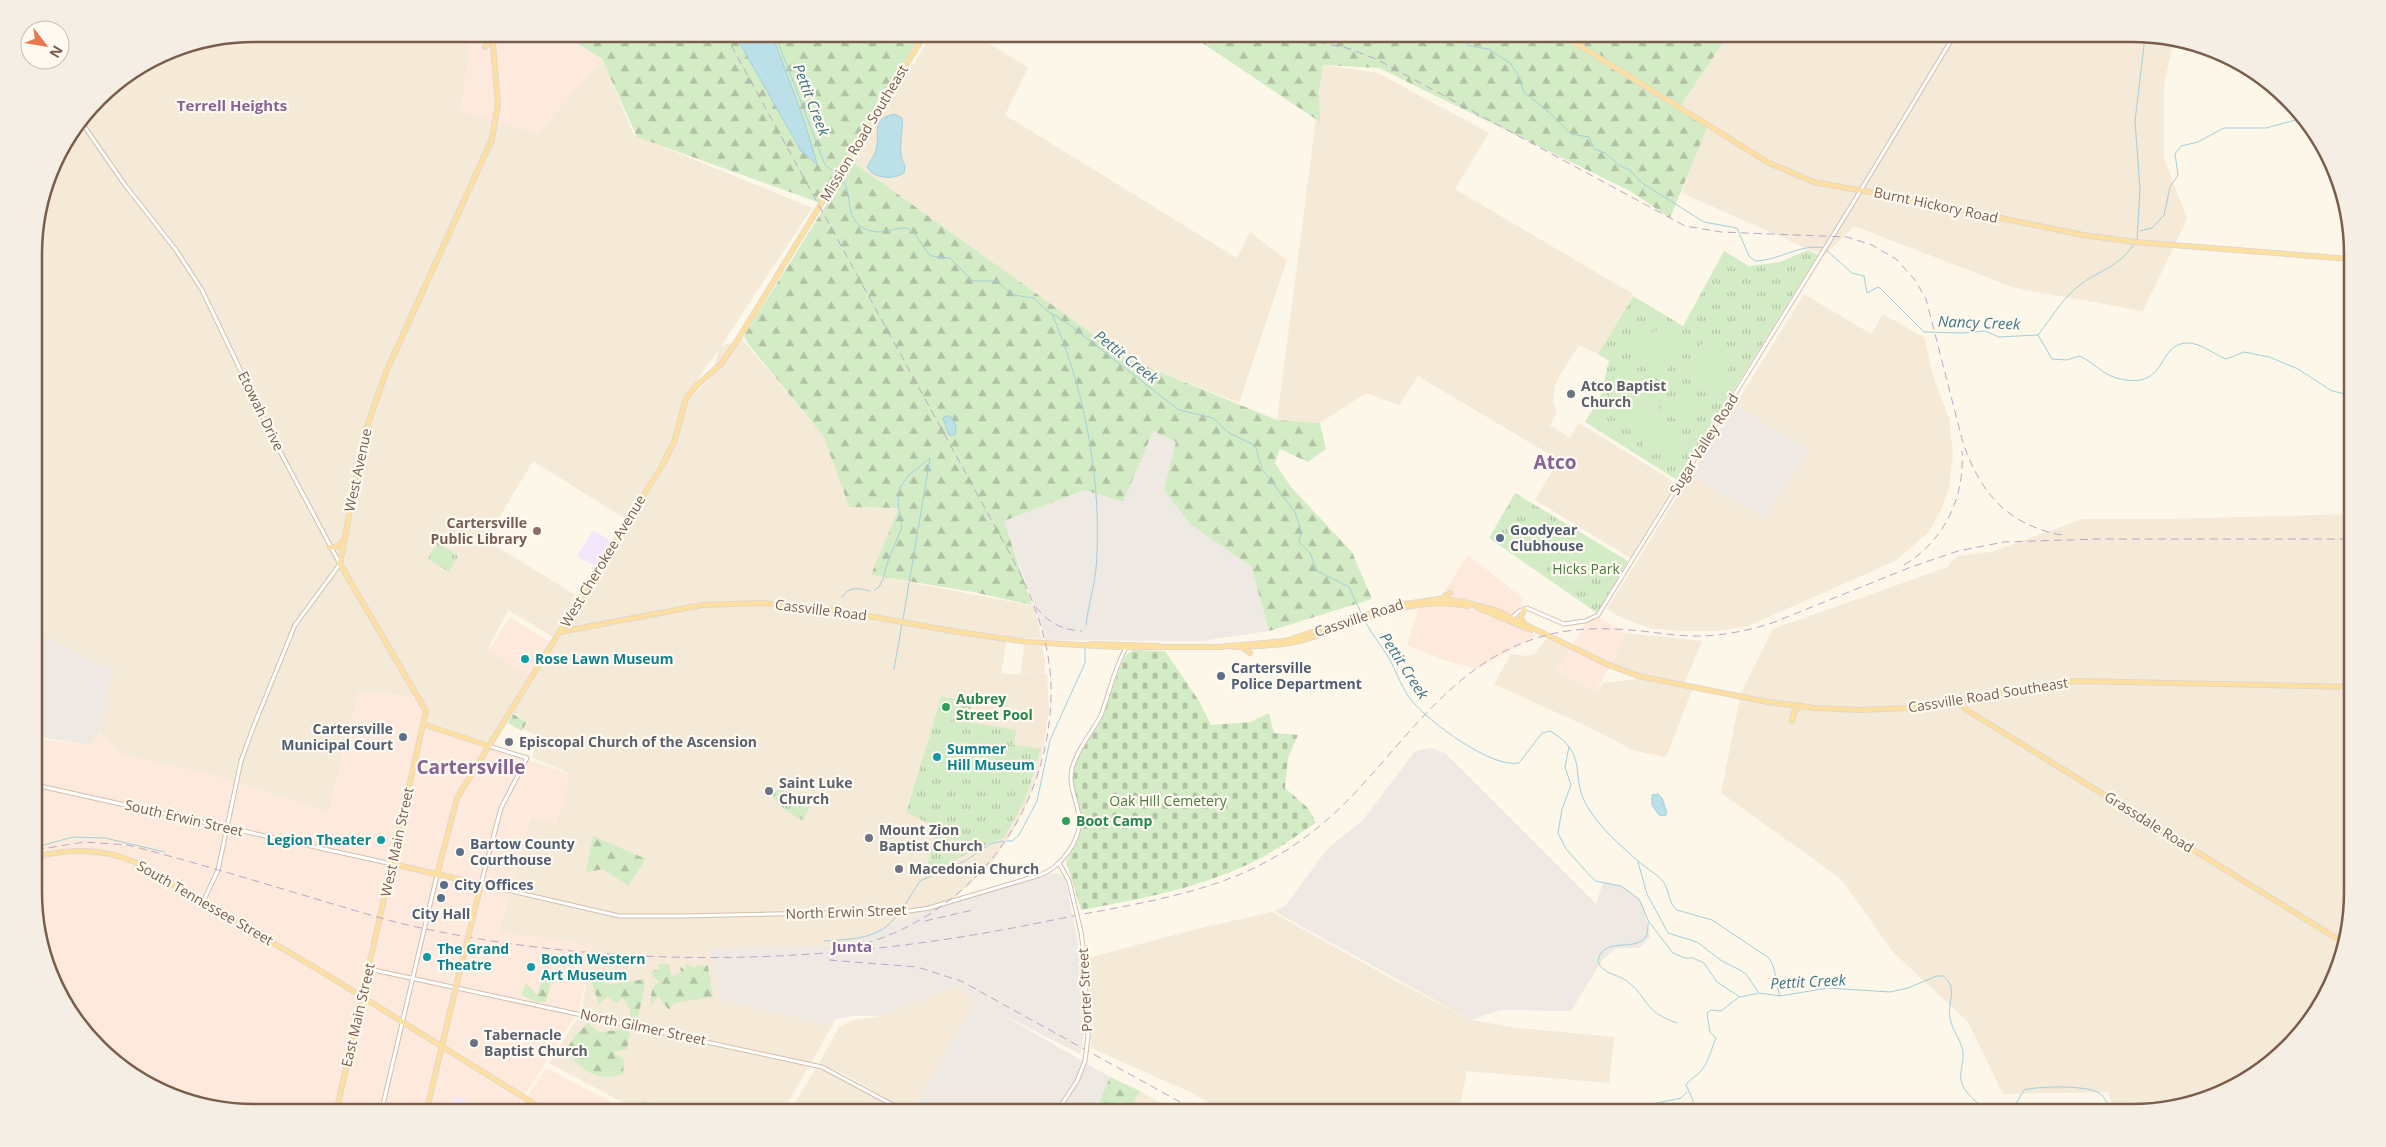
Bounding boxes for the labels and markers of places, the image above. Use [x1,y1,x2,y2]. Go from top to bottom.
place label: Atco Baptist Church [1581,376,1666,411]
marker: Atco Baptist Church [1565,388,1577,400]
place label: Cartersville Public Library [431,513,527,548]
place label: Goodyear Clubhouse [1510,520,1584,555]
marker: Cartersville Public Library [531,525,543,537]
marker: Goodyear Clubhouse [1494,532,1506,544]
place label: Rose Lawn Museum [535,649,674,668]
marker: Rose Lawn Museum [519,653,531,665]
place label: Cartersville Police Department [1231,658,1362,693]
marker: Cartersville Police Department [1215,670,1227,682]
place label: Aubrey Street Pool [956,689,1033,724]
marker: Aubrey Street Pool [940,701,952,713]
place label: Cartersville Municipal Court [281,719,393,754]
marker: Cartersville Municipal Court [397,731,409,743]
place label: Episcopal Church of the Ascension [519,732,757,751]
marker: Episcopal Church of the Ascension [503,736,515,748]
place label: Summer Hill Museum [947,739,1035,774]
marker: Summer Hill Museum [931,751,943,763]
place label: Saint Luke Church [779,773,852,808]
marker: Saint Luke Church [763,785,775,797]
place label: Boot Camp [1076,811,1153,830]
marker: Boot Camp [1060,815,1072,827]
place label: Mount Zion Baptist Church [879,820,983,855]
place label: Legion Theater [266,830,372,849]
marker: Mount Zion Baptist Church [863,832,875,844]
marker: Legion Theater [375,834,387,846]
place label: Bartow County Courthouse [470,834,575,869]
marker: Bartow County Courthouse [454,846,466,858]
place label: Macedonia Church [909,859,1039,878]
marker: Macedonia Church [893,863,905,875]
place label: City Offices [454,875,534,894]
marker: City Offices [438,879,450,891]
marker: City Hall [435,892,447,904]
place label: City Hall [412,904,470,923]
place label: The Grand Theatre [437,939,509,974]
place label: Booth Western Art Museum [541,949,645,984]
marker: The Grand Theatre [421,951,433,963]
marker: Booth Western Art Museum [525,961,537,973]
place label: Tabernacle Baptist Church [484,1025,588,1060]
marker: Tabernacle Baptist Church [468,1037,480,1049]

